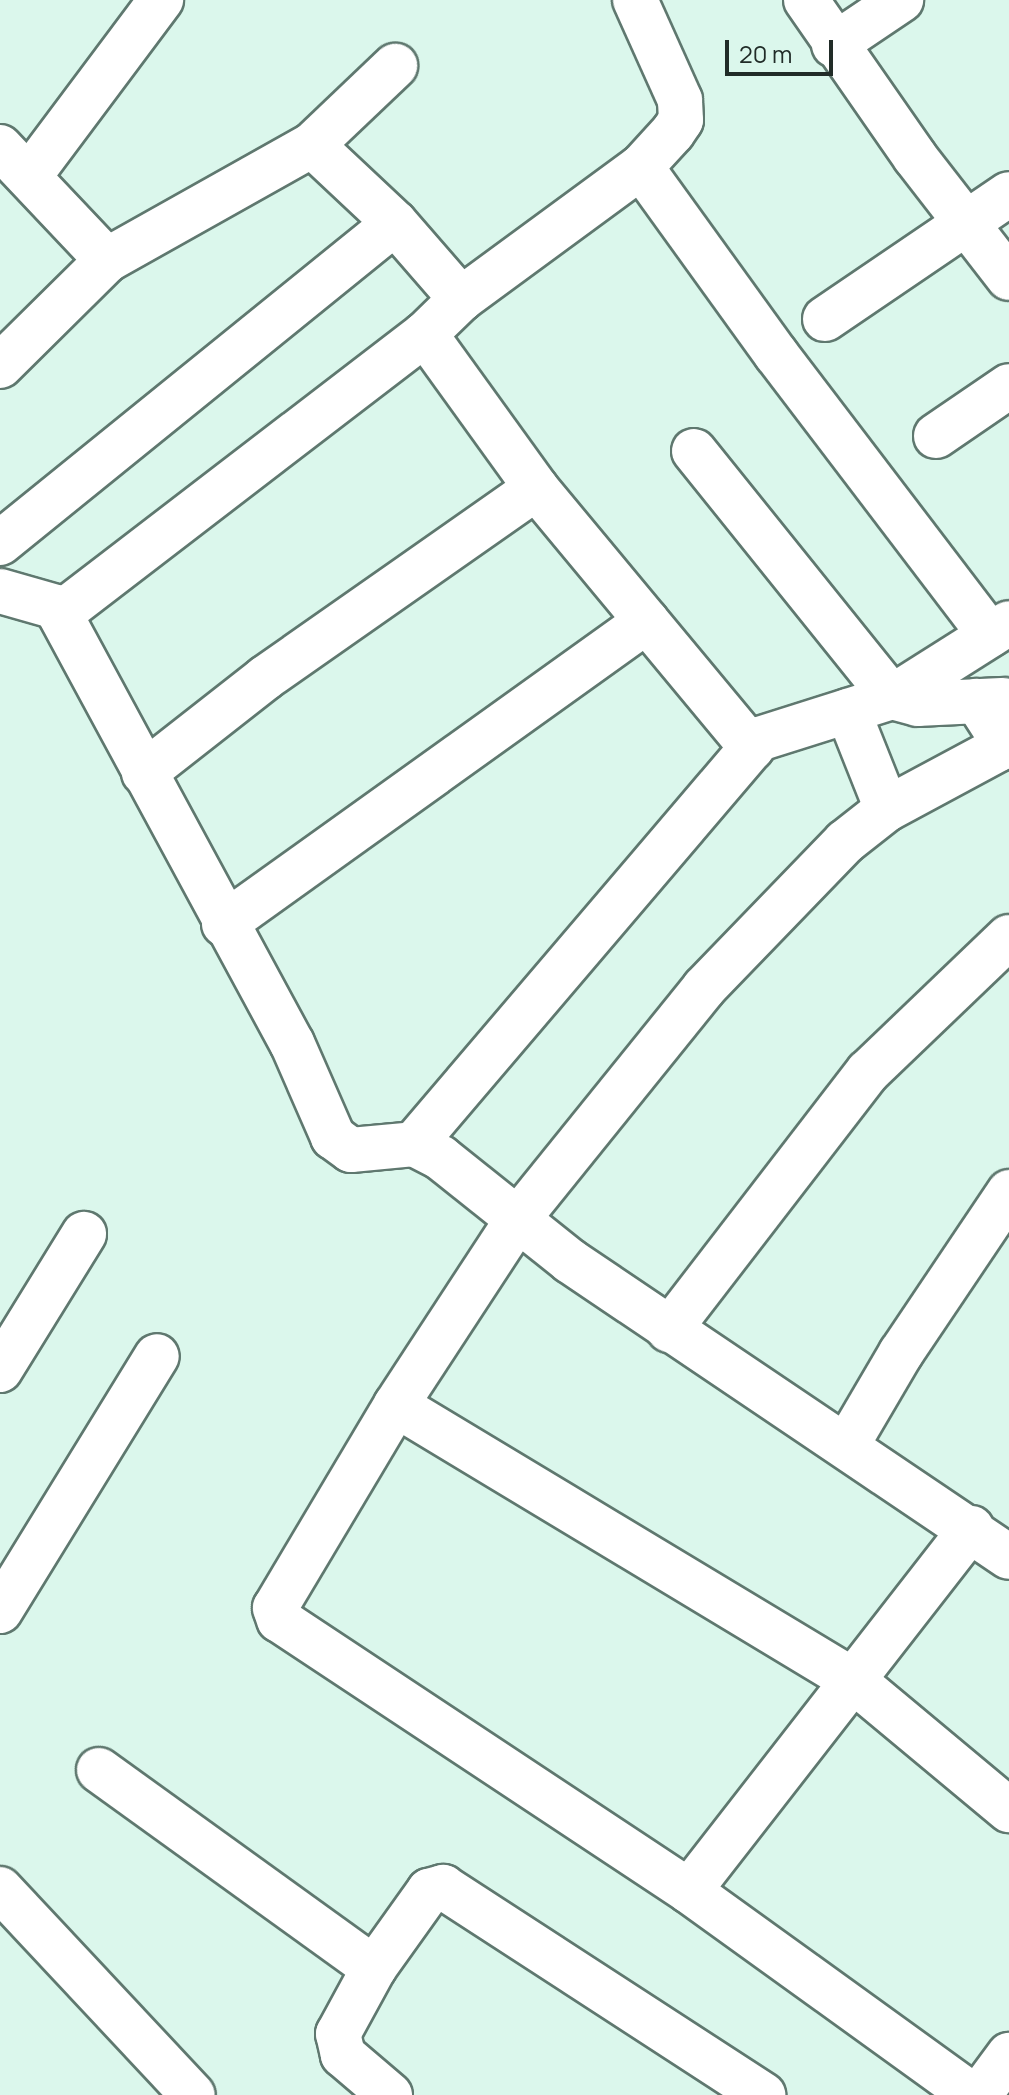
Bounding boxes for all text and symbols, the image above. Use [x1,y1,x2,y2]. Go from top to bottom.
scale bar [729,24,837,74]
text: 20 m [739,37,792,70]

